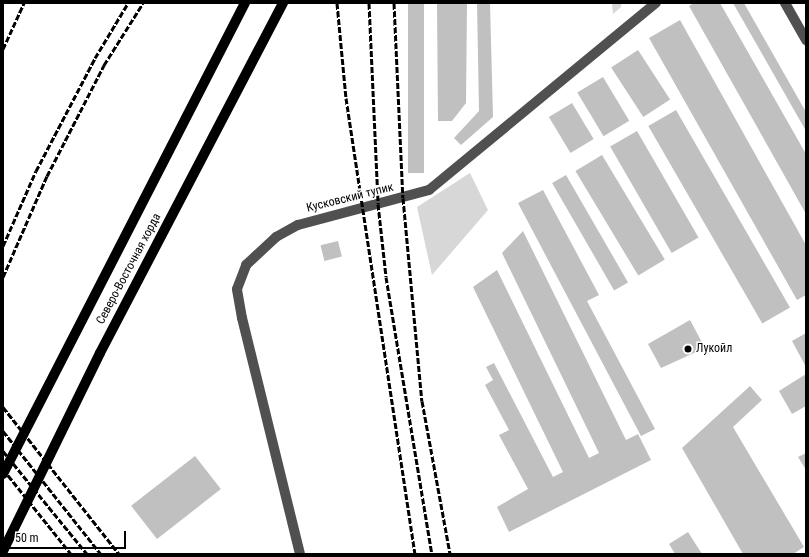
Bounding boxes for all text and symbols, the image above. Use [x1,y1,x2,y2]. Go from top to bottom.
street label: Кусковский тупик [305,180,395,216]
street label: Северо-Восточная хорда [94,211,164,327]
place label: Лукойл [696,342,732,356]
marker: Лукойл [683,344,693,354]
scale bar [10,523,128,549]
text: 50 m [15,531,39,545]

